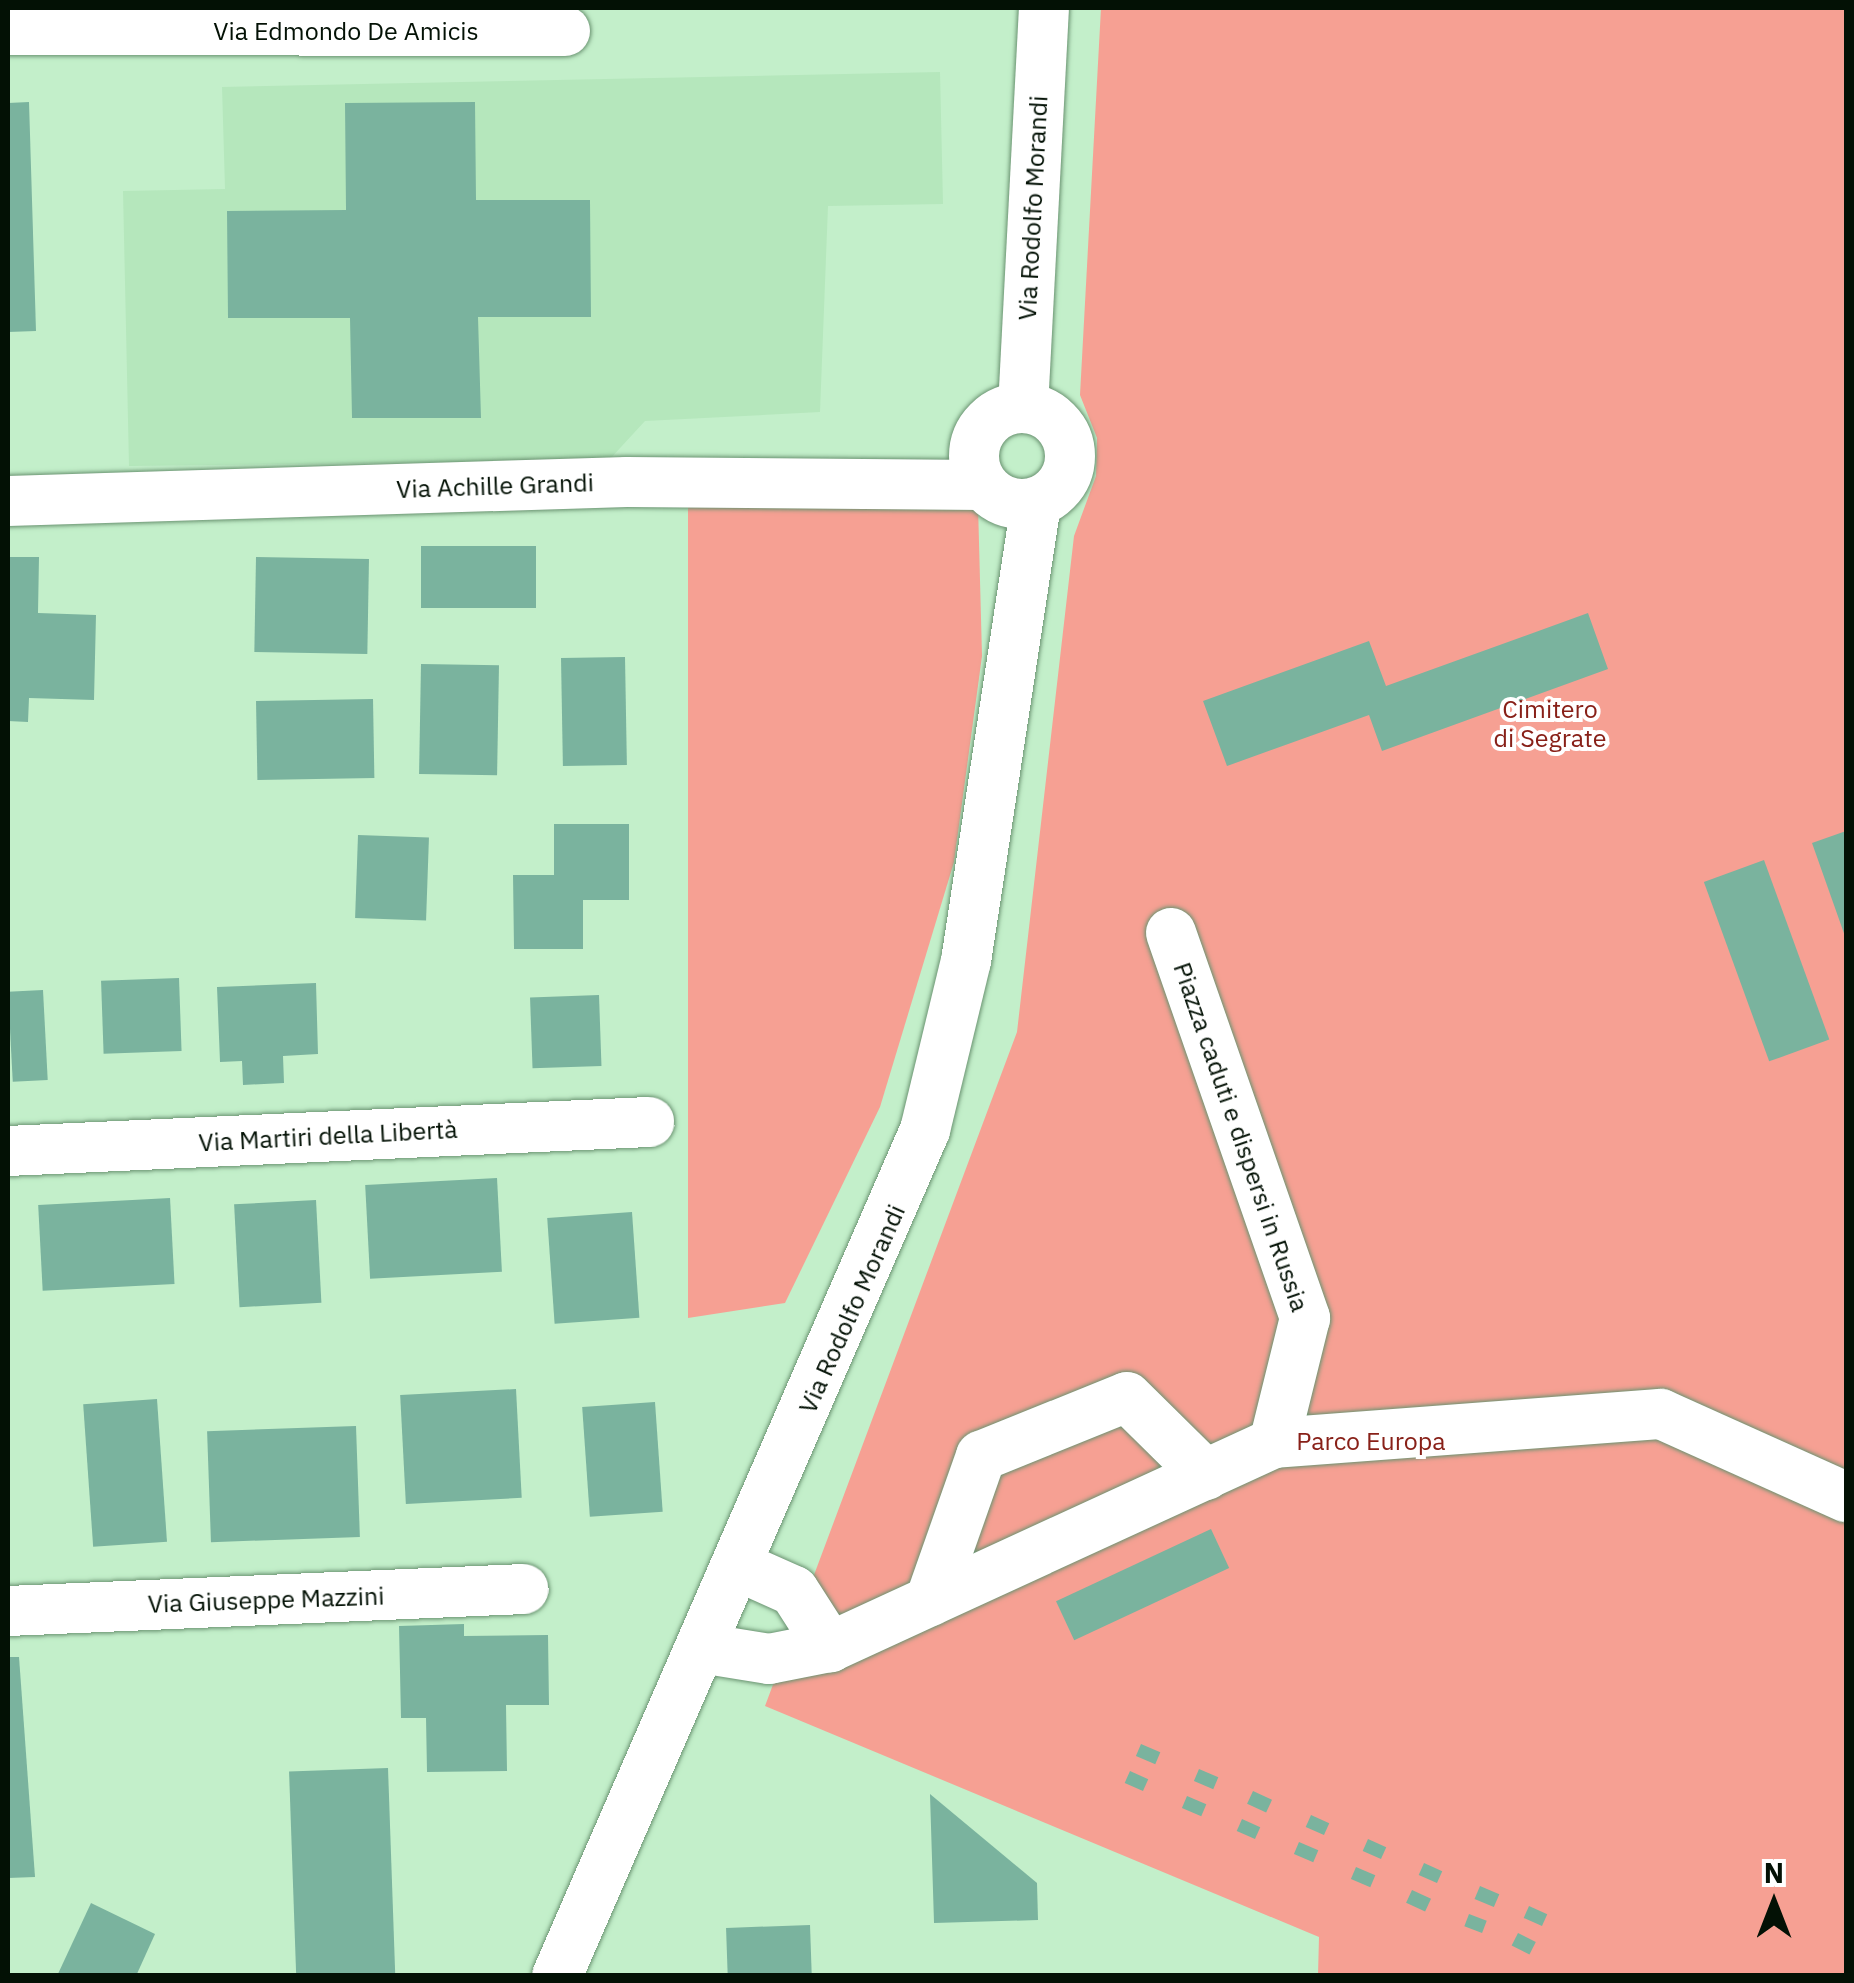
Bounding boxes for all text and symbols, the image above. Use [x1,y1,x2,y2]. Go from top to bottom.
street label: Via Edmondo De Amicis [213,16,479,46]
street label: Via Rodolfo Morandi [1012,95,1054,321]
street label: Via Achille Grandi [396,468,594,504]
park label: Cimitero di Segrate [1494,695,1606,754]
street label: Piazza caduti e dispersi in Russia [1167,958,1315,1316]
street label: Via Martiri della Libertà [198,1114,458,1158]
street label: Via Rodolfo Morandi [792,1200,912,1418]
park label: Parco Europa [1296,1426,1446,1456]
street label: Via Giuseppe Mazzini [147,1581,385,1619]
north arrow [1724,1853,1824,1953]
text: N [1764,1854,1784,1891]

